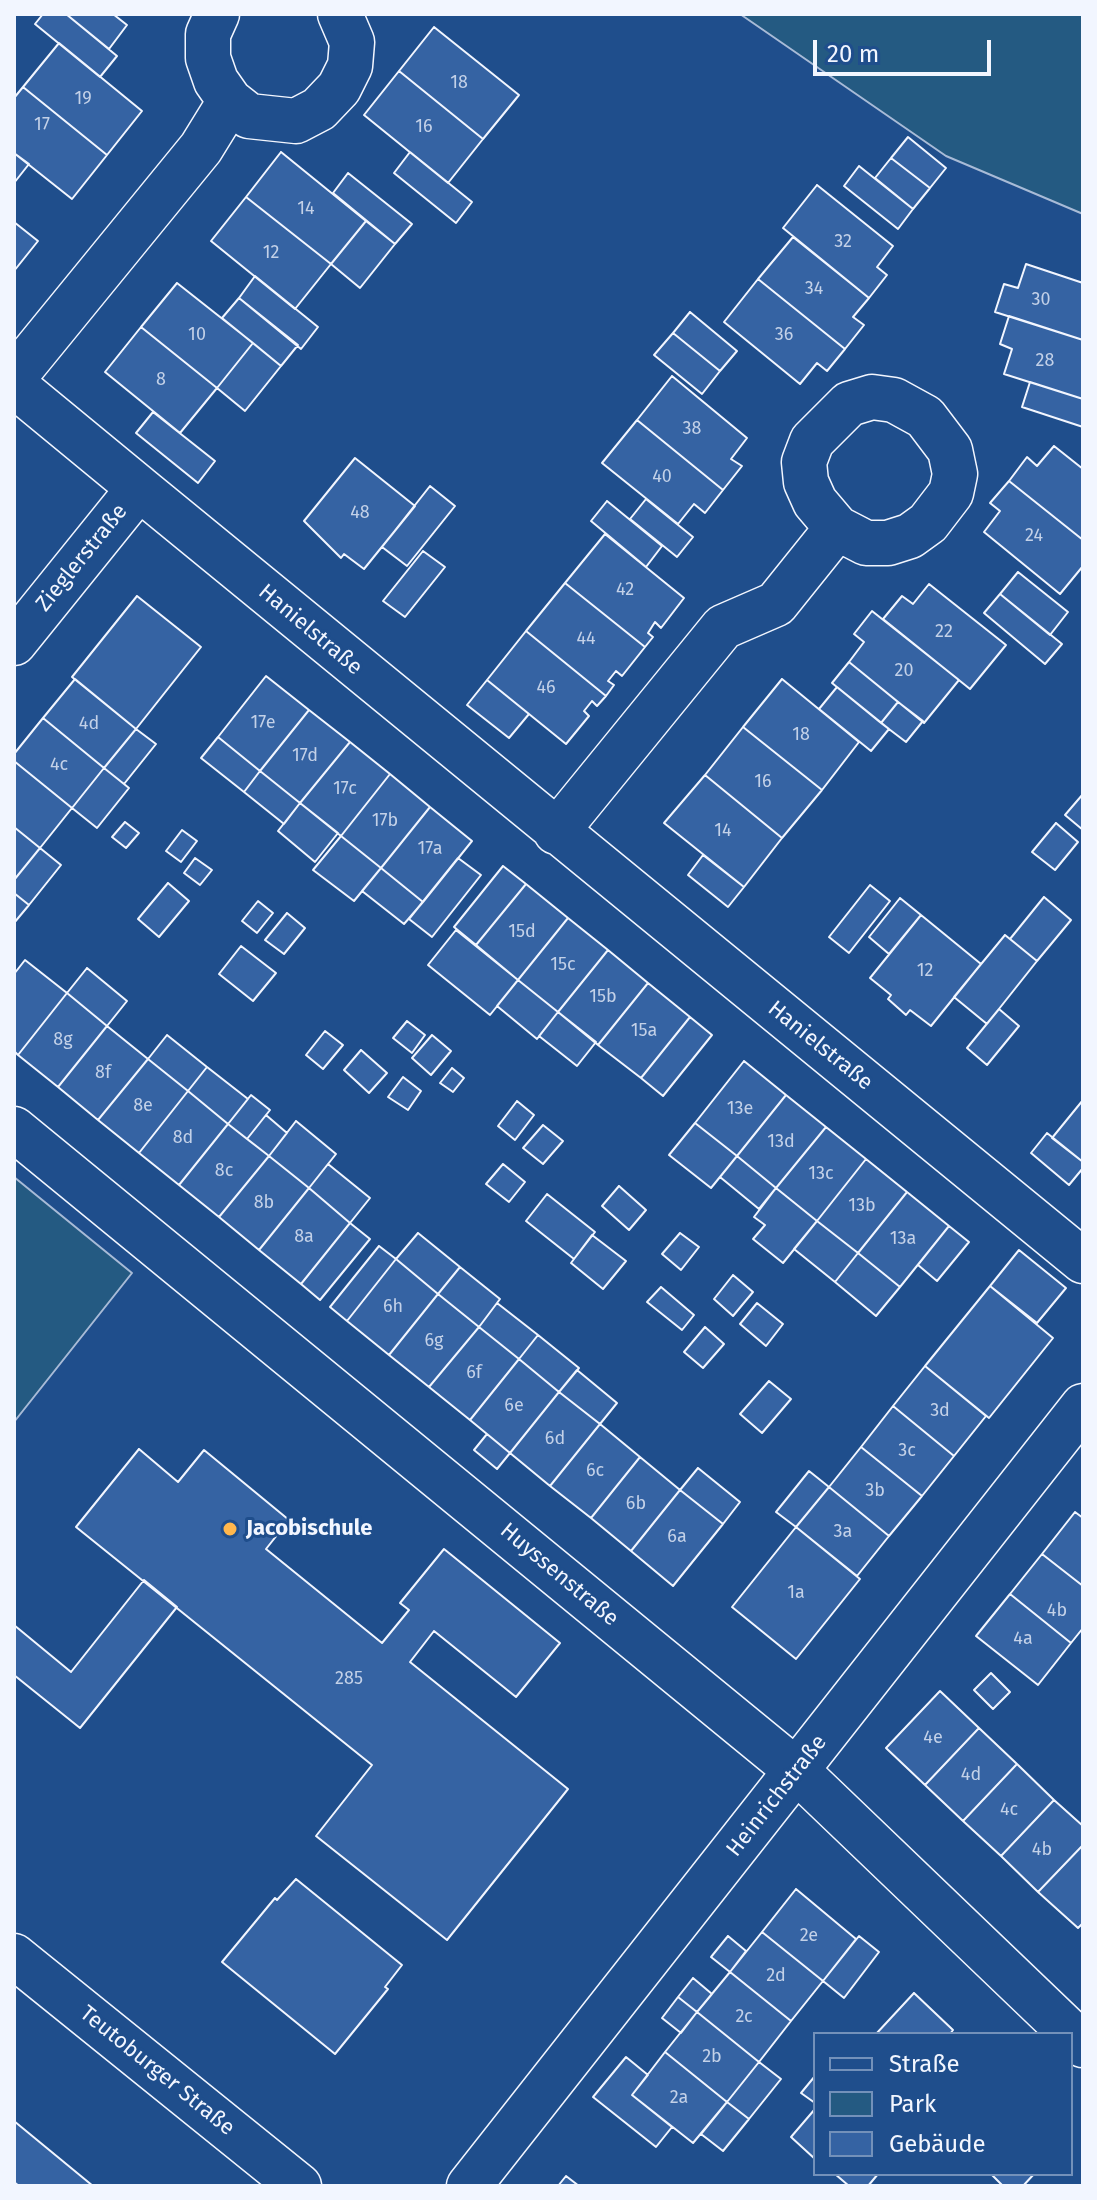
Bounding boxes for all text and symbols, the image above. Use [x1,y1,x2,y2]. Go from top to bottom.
scale bar [817,24,995,74]
text: 20 m [827,40,879,68]
house number: 18 [450,72,468,94]
house number: 19 [74,88,92,110]
house number: 17 [34,114,50,136]
house number: 16 [415,116,433,138]
house number: 14 [297,198,315,220]
house number: 32 [834,231,852,253]
house number: 12 [263,242,279,264]
house number: 34 [805,278,823,300]
house number: 30 [1031,289,1051,311]
house number: 10 [188,324,206,346]
house number: 36 [775,324,793,346]
house number: 28 [1036,350,1054,372]
house number: 8 [156,369,166,391]
house number: 38 [683,418,701,440]
house number: 40 [652,466,672,488]
street label: Zieglerstraße [31,499,133,617]
house number: 48 [350,502,370,524]
house number: 24 [1025,525,1043,547]
street label: Hanielstraße [253,579,367,681]
house number: 42 [616,579,634,601]
house number: 22 [935,621,953,643]
house number: 44 [576,628,596,650]
house number: 20 [895,660,913,682]
house number: 46 [536,677,556,699]
house number: 17e [250,712,276,734]
house number: 4d [79,713,99,735]
house number: 18 [792,724,810,746]
house number: 17d [292,745,318,767]
house number: 4c [50,754,68,776]
house number: 16 [754,771,772,793]
house number: 17c [333,778,357,800]
house number: 17b [372,810,398,832]
house number: 14 [714,820,732,842]
house number: 17a [417,838,443,860]
house number: 15d [508,921,536,943]
house number: 15c [550,954,576,976]
house number: 12 [917,960,933,982]
house number: 15b [589,986,617,1008]
street label: Hanielstraße [762,996,878,1096]
house number: 15a [631,1020,657,1042]
house number: 8g [53,1029,73,1051]
house number: 8f [95,1062,111,1084]
house number: 8e [133,1095,153,1117]
house number: 13e [727,1098,753,1120]
house number: 8d [173,1127,193,1149]
house number: 13d [767,1131,795,1153]
house number: 8c [215,1160,233,1182]
house number: 13c [808,1163,834,1185]
house number: 8b [254,1192,274,1214]
house number: 13b [848,1195,876,1217]
house number: 8a [294,1226,314,1248]
house number: 13a [890,1228,916,1250]
house number: 6h [383,1296,403,1318]
house number: 6g [425,1330,443,1352]
house number: 6f [466,1362,482,1384]
house number: 6e [504,1395,524,1417]
house number: 3d [930,1400,950,1422]
house number: 6d [545,1428,565,1450]
house number: 3c [898,1440,916,1462]
house number: 6c [586,1460,604,1482]
house number: 3b [865,1480,885,1502]
house number: 6b [626,1493,646,1515]
place label: Jacobischule [246,1516,372,1542]
street label: Huyssenstraße [494,1518,624,1632]
marker: Jacobischule [221,1520,239,1538]
house number: 3a [834,1521,852,1543]
house number: 6a [667,1526,687,1548]
house number: 1a [787,1582,805,1604]
house number: 4b [1047,1600,1067,1622]
house number: 4a [1013,1628,1033,1650]
house number: 285 [335,1668,363,1690]
house number: 4e [923,1727,943,1749]
street label: Heinrichstraße [721,1730,833,1862]
house number: 4d [961,1764,981,1786]
house number: 4c [1000,1799,1018,1821]
house number: 4b [1032,1839,1052,1861]
house number: 2e [800,1925,818,1947]
house number: 2d [766,1965,786,1987]
street label: Teutoburger Straße [74,2000,240,2142]
house number: 2c [735,2006,753,2028]
legend [813,2032,1073,2176]
house number: 2b [702,2046,722,2068]
text: Straße [889,2050,960,2078]
house number: 2a [670,2087,688,2109]
text: Park [889,2090,936,2118]
text: Gebäude [889,2130,986,2158]

